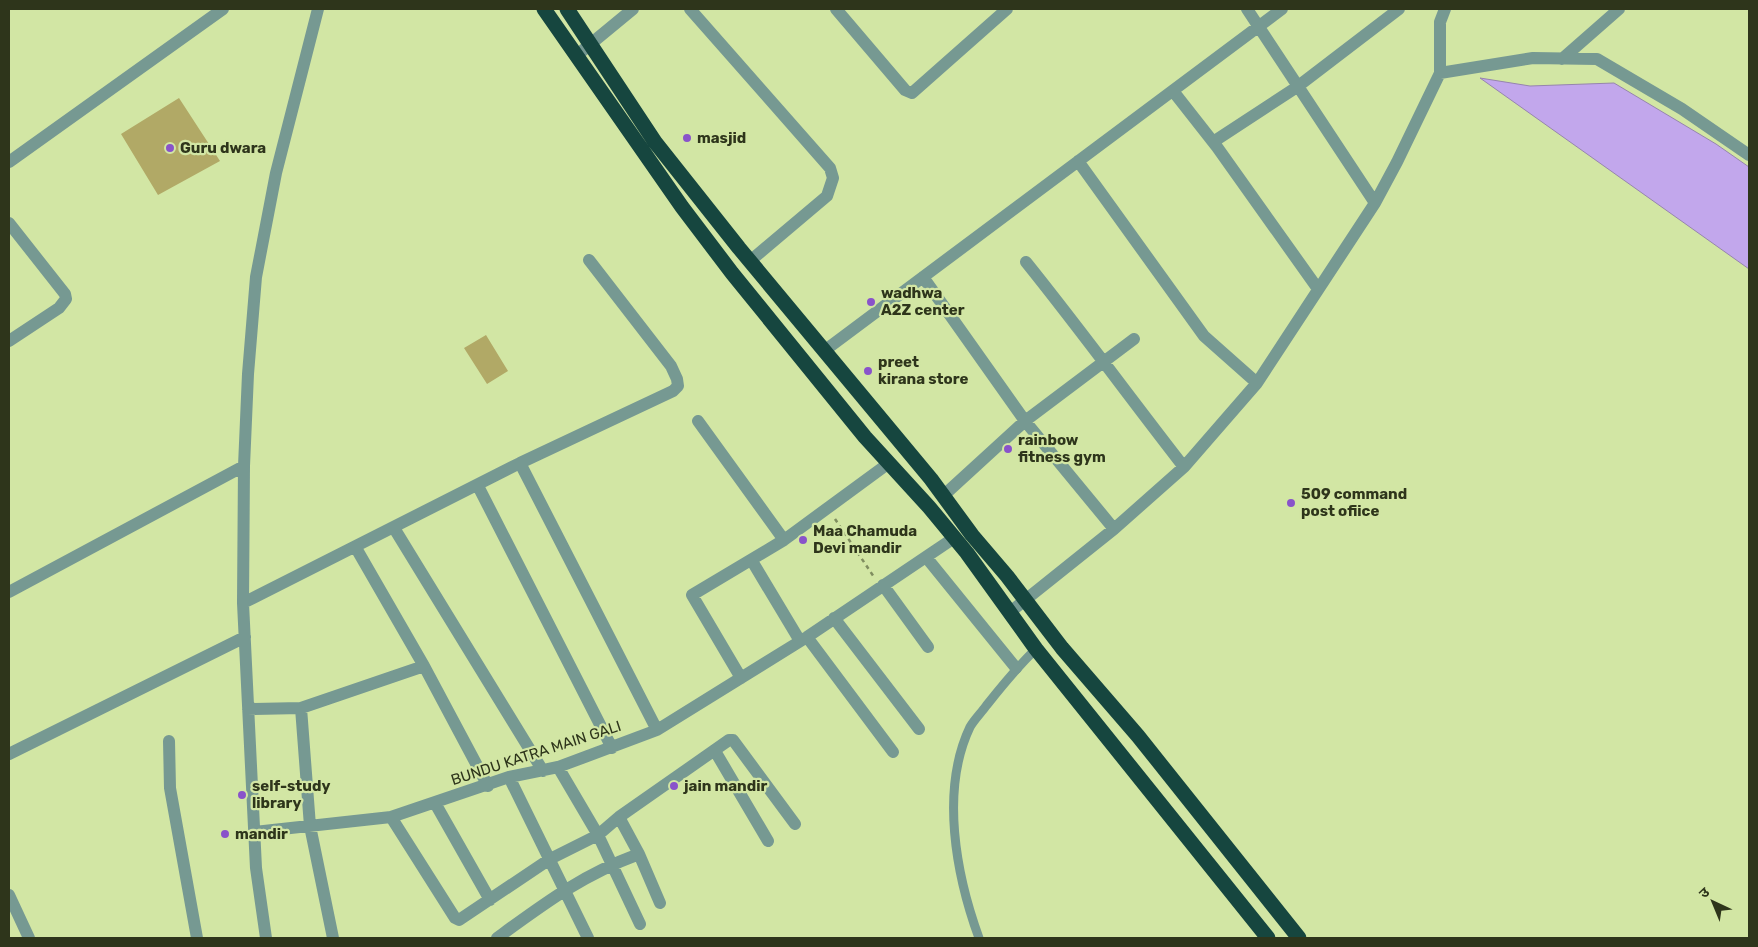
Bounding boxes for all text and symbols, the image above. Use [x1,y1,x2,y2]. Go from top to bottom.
place label: masjid [697,129,746,147]
marker: masjid [681,132,693,144]
place label: Guru dwara [180,139,266,157]
marker: Guru dwara [164,142,176,154]
place label: wadhwa A2Z center [881,284,965,319]
marker: wadhwa A2Z center [865,296,877,308]
place label: preet kirana store [878,353,968,388]
marker: preet kirana store [862,365,874,377]
place label: rainbow fitness gym [1018,431,1106,466]
marker: rainbow fitness gym [1002,443,1014,455]
place label: 509 command post ofiice [1301,485,1407,520]
marker: 509 command post ofiice [1285,497,1297,509]
place label: Maa Chamuda Devi mandir [813,522,917,557]
marker: Maa Chamuda Devi mandir [797,534,809,546]
street label: BUNDU KATRA MAIN GALI [449,717,623,789]
place label: self-study library [252,777,330,812]
place label: jain mandir [683,777,768,795]
marker: jain mandir [668,780,680,792]
marker: self-study library [236,789,248,801]
place label: mandir [235,825,288,843]
marker: mandir [219,828,231,840]
north arrow [1688,877,1738,927]
text: उ [1695,883,1714,902]

